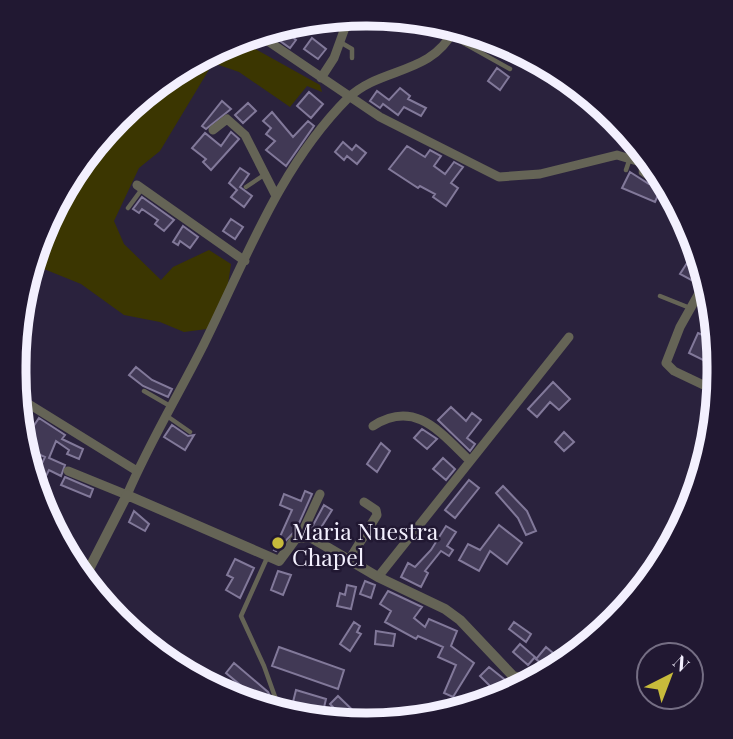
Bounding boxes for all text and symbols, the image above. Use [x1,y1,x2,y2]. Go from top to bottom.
place label: Maria Nuestra Chapel [292,515,439,572]
marker: Maria Nuestra Chapel [270,535,286,551]
north arrow [635,641,705,711]
text: N [668,648,696,677]

